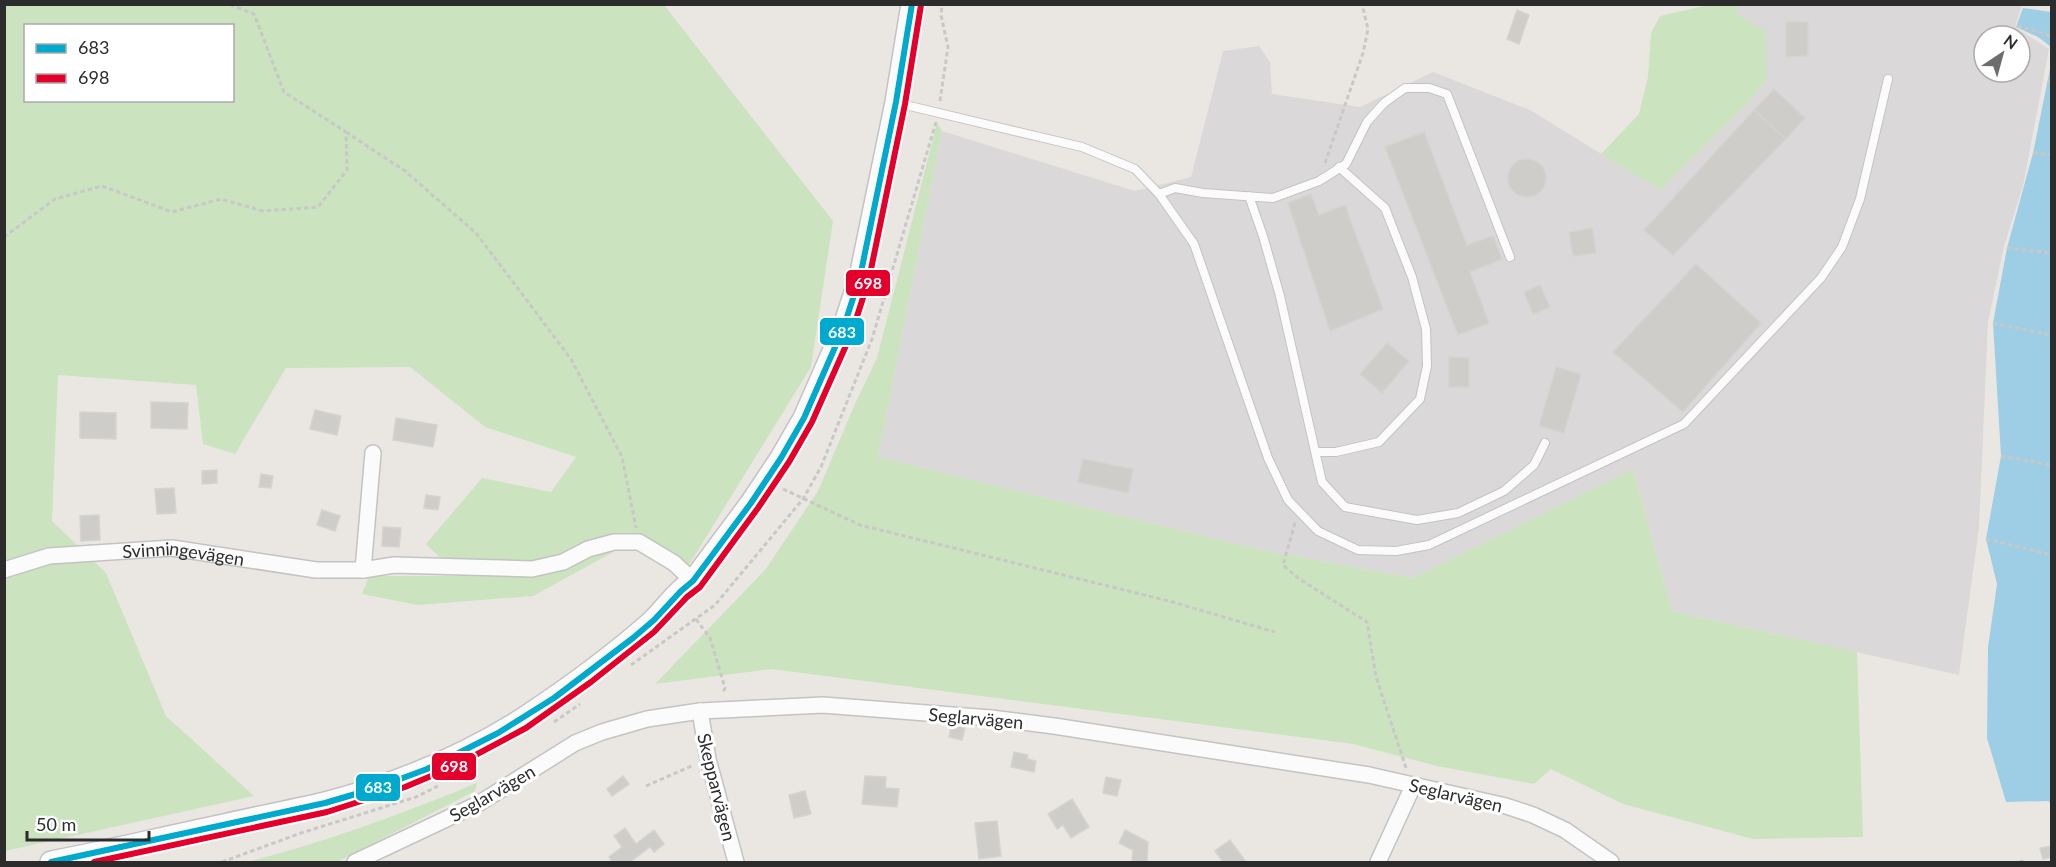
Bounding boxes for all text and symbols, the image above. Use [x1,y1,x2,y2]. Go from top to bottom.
legend [24,24,234,102]
north arrow [1972,24,2032,84]
text: N [2001,30,2022,53]
text: 683 [78,36,109,58]
text: 698 [78,66,109,88]
line badge: 698 [845,269,891,297]
text: 698 [854,273,882,292]
line badge: 683 [819,317,865,346]
text: 683 [828,322,856,341]
street label: Svinningevägen [122,537,246,570]
street label: Seglarvägen [928,703,1024,733]
street label: Skepparvägen [693,731,741,843]
line badge: 698 [431,752,477,781]
text: 698 [440,756,468,775]
street label: Seglarvägen [445,760,539,826]
line badge: 683 [355,773,401,802]
street label: Seglarvägen [1407,774,1505,816]
text: 683 [364,777,392,796]
scale bar [27,804,148,842]
text: 50 m [36,813,76,835]

